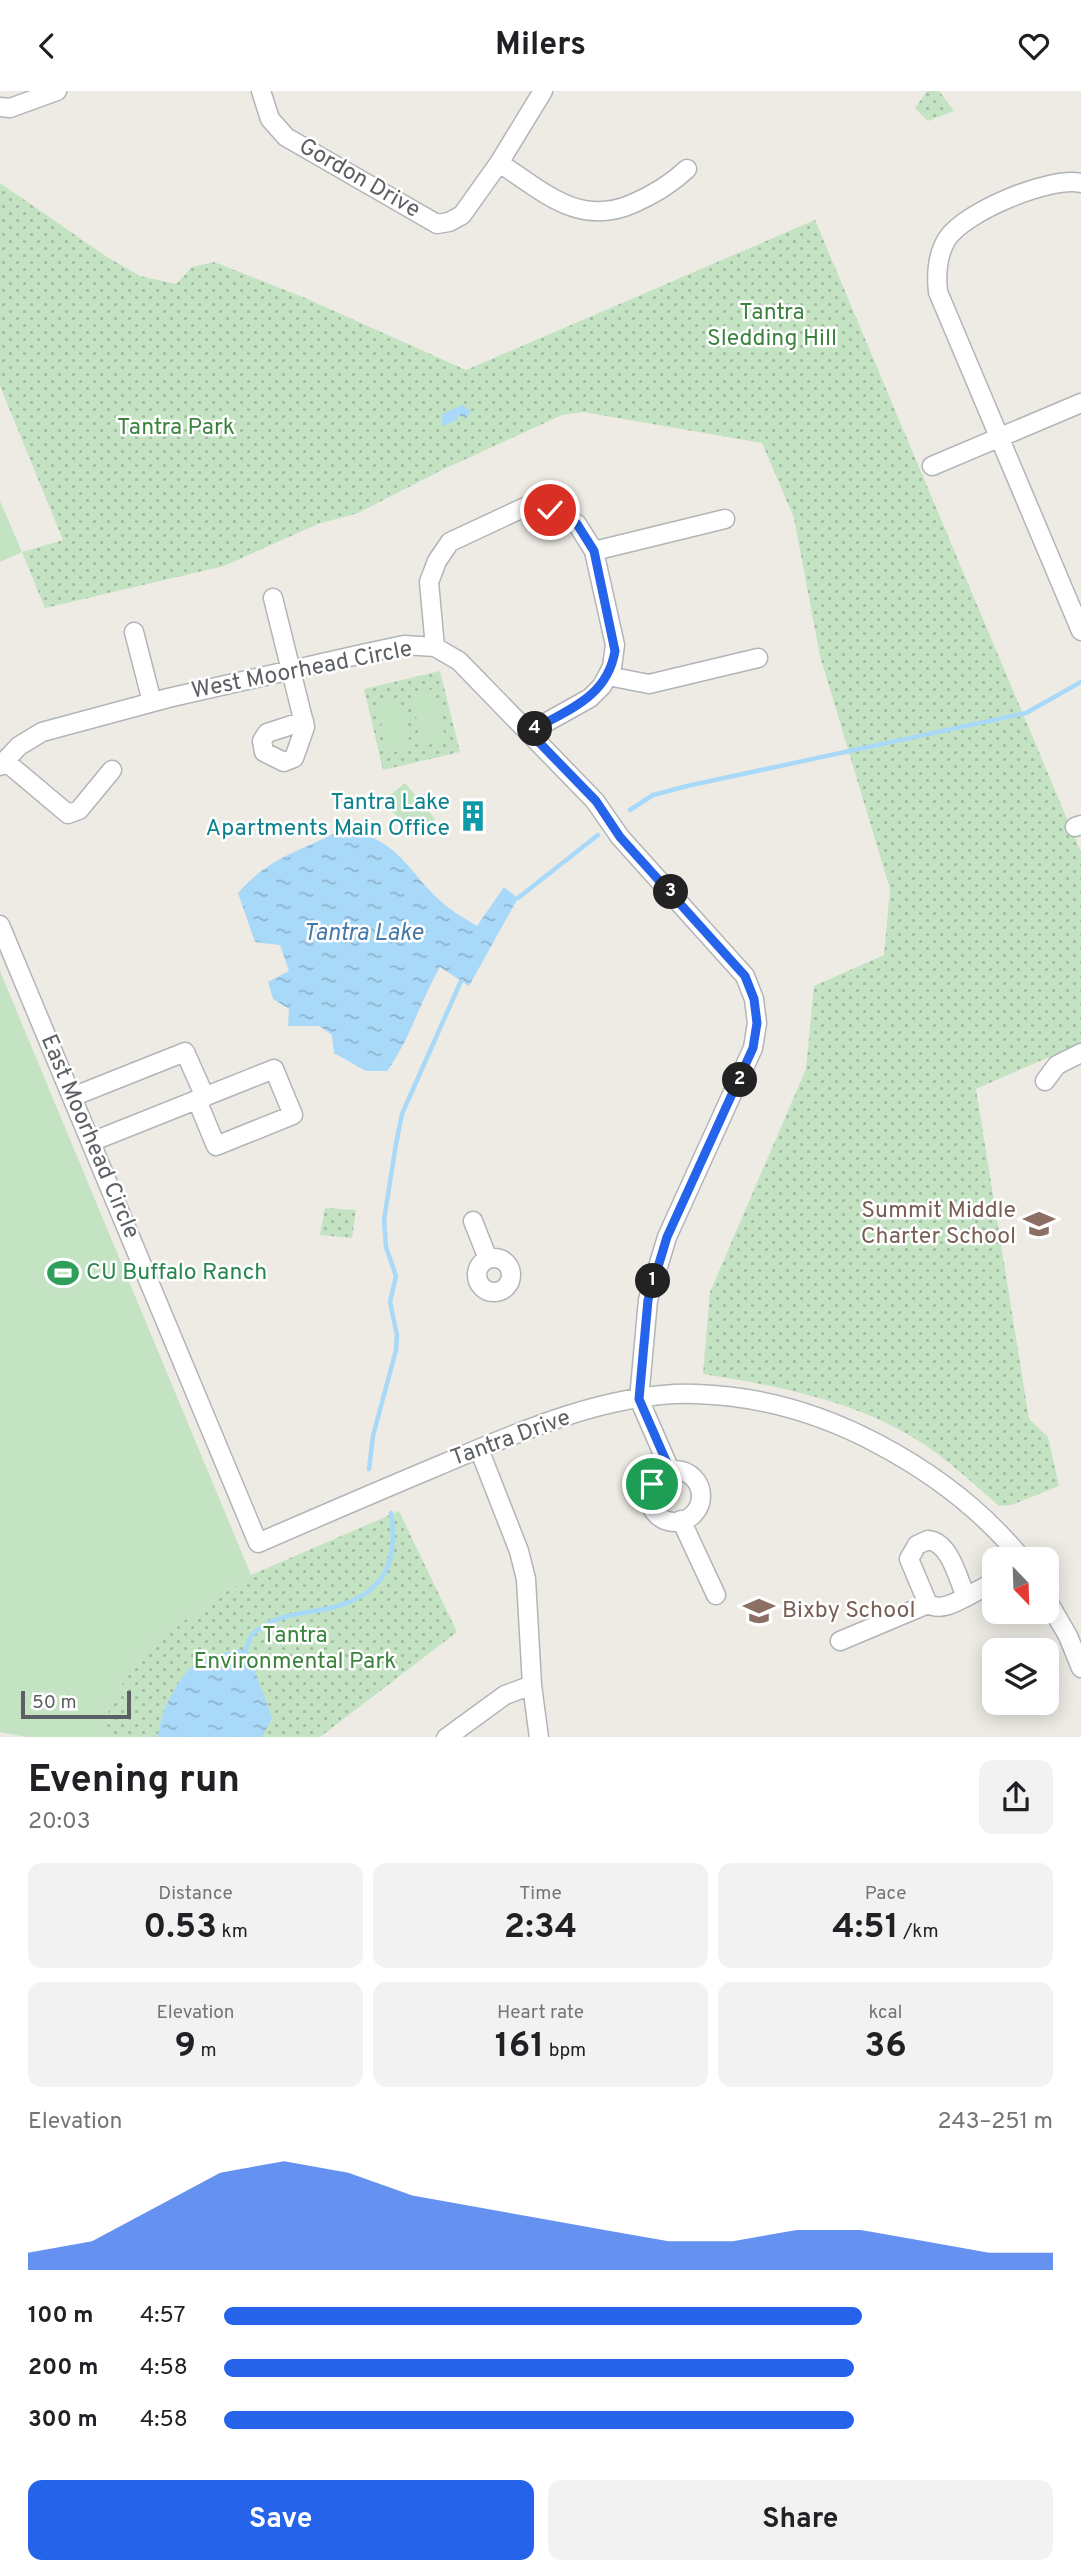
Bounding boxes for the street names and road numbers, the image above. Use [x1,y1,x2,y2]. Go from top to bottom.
street label: Gordon Drive [293,133,425,225]
street label: West Moorhead Circle [189,635,415,707]
street label: East Moorhead Circle [33,1031,145,1243]
street label: Tantra Drive [447,1404,575,1474]

